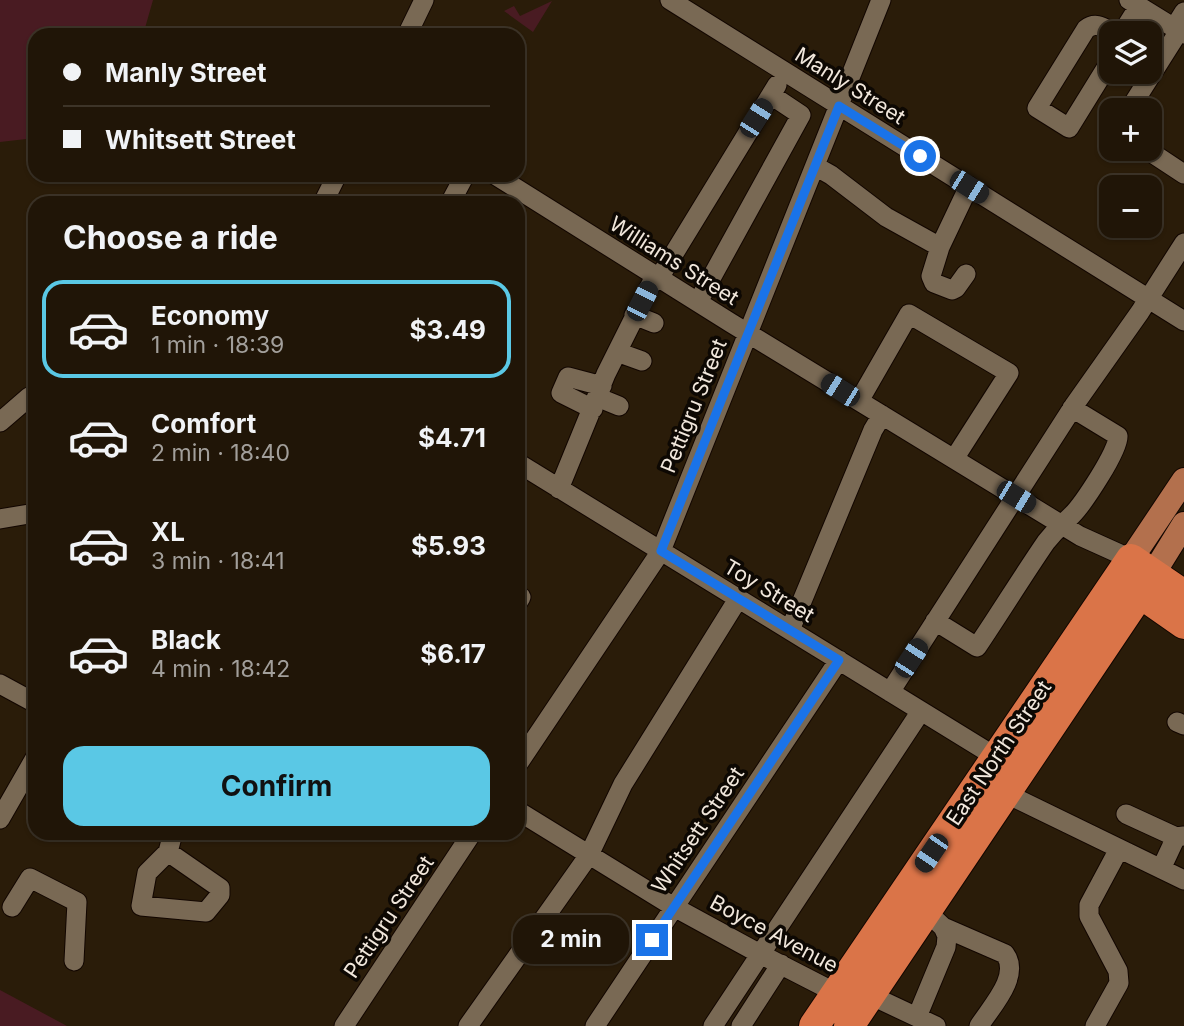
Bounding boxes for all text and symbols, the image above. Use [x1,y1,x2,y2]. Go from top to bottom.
map controls [1099,21,1162,238]
button: layers [1099,21,1162,84]
street label: Manly Street [790,42,910,129]
text: Manly Street [105,57,267,88]
car [736,95,777,141]
button: + [1099,98,1162,161]
text: Whitsett Street [105,124,296,155]
route start [904,140,936,172]
car [946,167,993,207]
button: − [1099,175,1162,238]
street label: Williams Street [605,211,744,310]
text: Choose a ride [63,218,278,257]
car [624,278,661,324]
icon: car [67,298,130,361]
text: Economy [151,300,269,331]
text: $3.49 [410,314,486,345]
text: 1 min · 18:39 [151,331,284,359]
street label: Pettigru Street [655,335,732,476]
car [817,370,864,410]
icon: car [67,406,130,469]
text: Comfort [151,408,256,439]
text: $4.71 [418,422,486,453]
text: 2 min · 18:40 [151,439,290,467]
car [993,477,1040,517]
icon: car [67,514,130,577]
text: XL [151,516,185,547]
text: $5.93 [411,530,486,561]
text: 3 min · 18:41 [151,547,285,575]
street label: Toy Street [720,554,819,627]
icon: car [67,622,130,685]
text: Black [151,624,221,655]
car [891,635,932,681]
text: $6.17 [420,638,486,669]
text: 4 min · 18:42 [151,655,290,683]
street label: East North Street [941,675,1056,830]
button: Confirm [63,746,490,826]
street label: Whitsett Street [646,762,749,897]
car [911,830,952,876]
street label: Pettigru Street [338,851,439,983]
street label: Boyce Avenue [706,889,842,978]
callout: 2 min [512,916,628,964]
route end [636,924,668,956]
text: 2 min [540,925,602,953]

